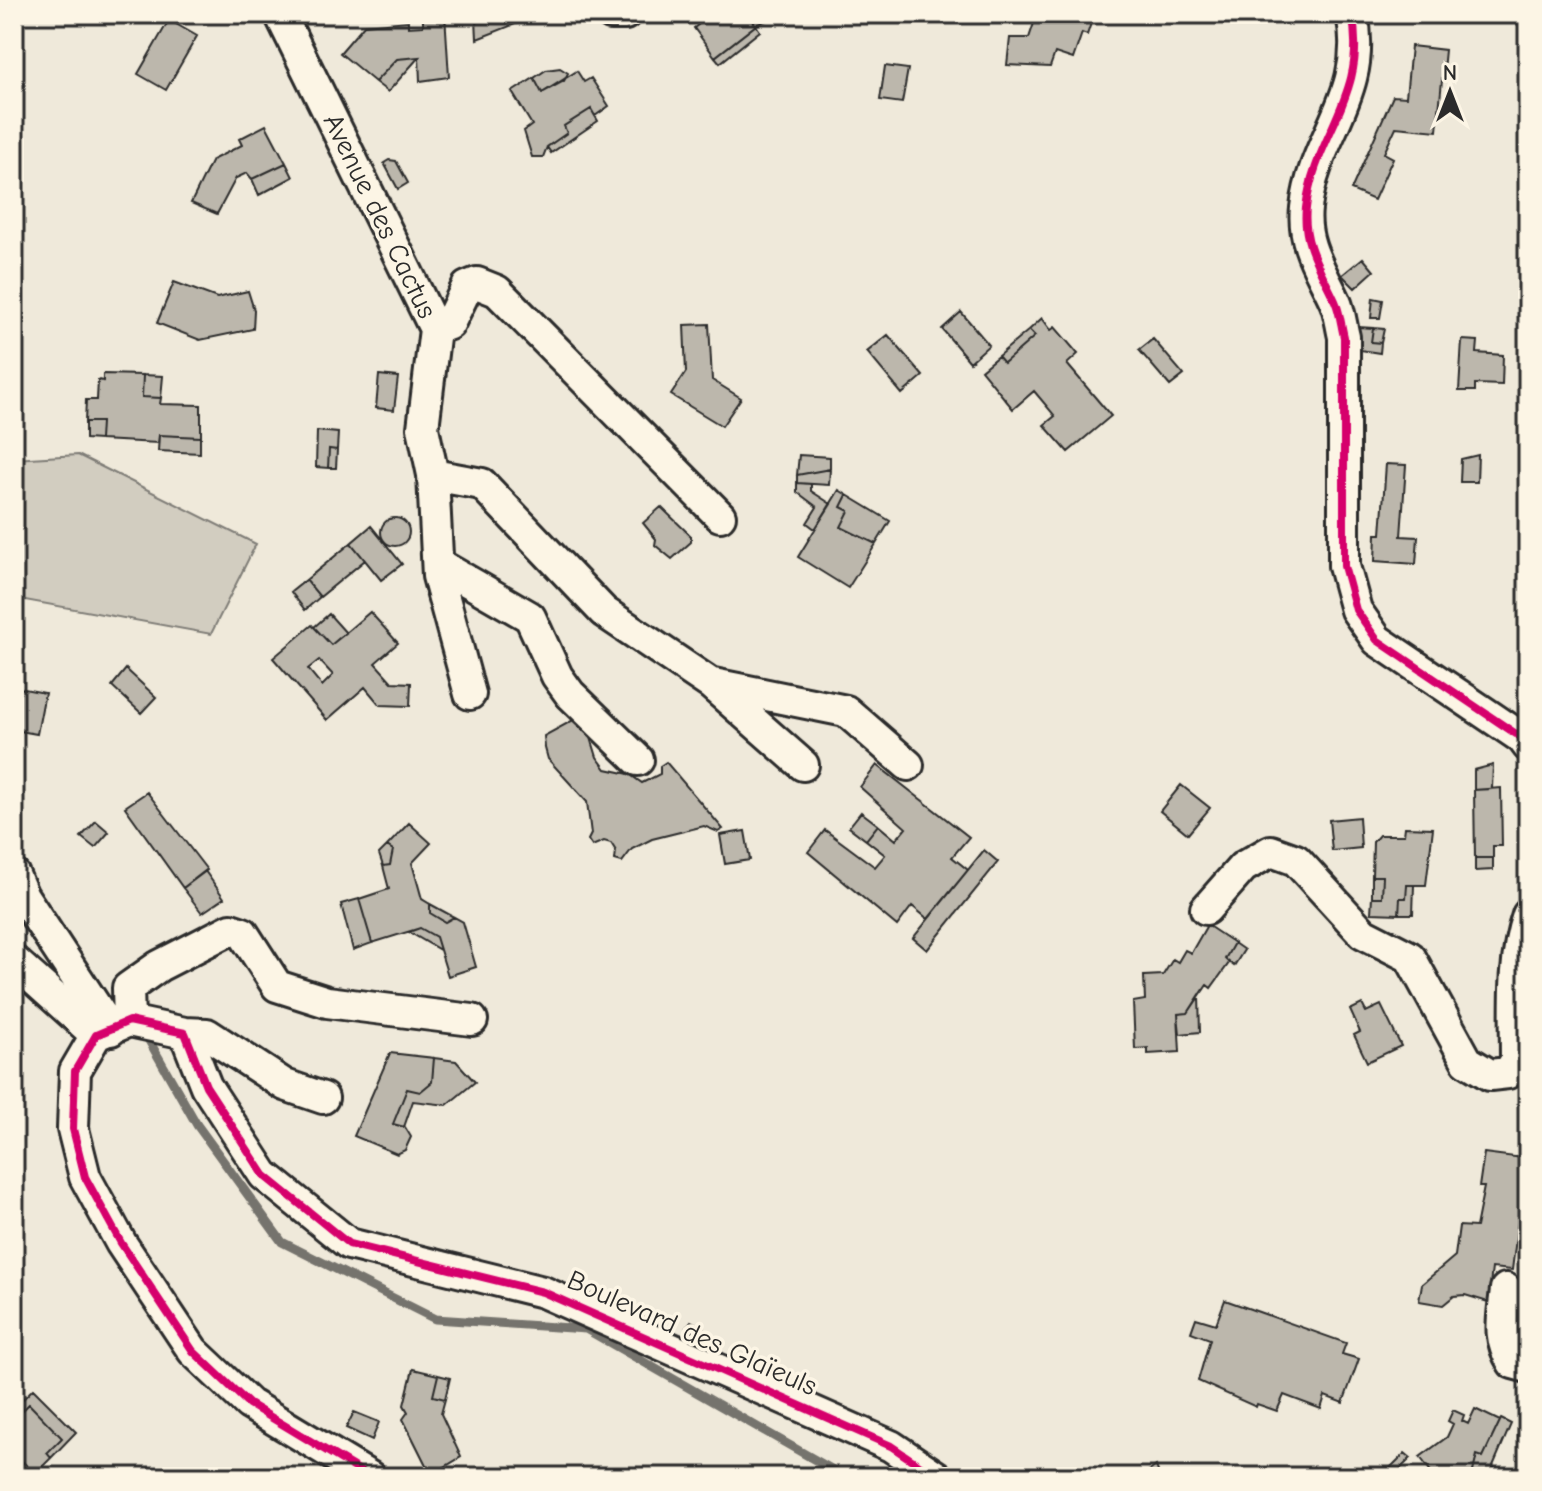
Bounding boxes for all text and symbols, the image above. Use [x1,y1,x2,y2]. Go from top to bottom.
north arrow [1410,52,1490,132]
text: N [1443,60,1457,86]
street label: Avenue des Cactus [317,109,443,323]
street label: Boulevard des Glaïeuls [562,1264,822,1402]

